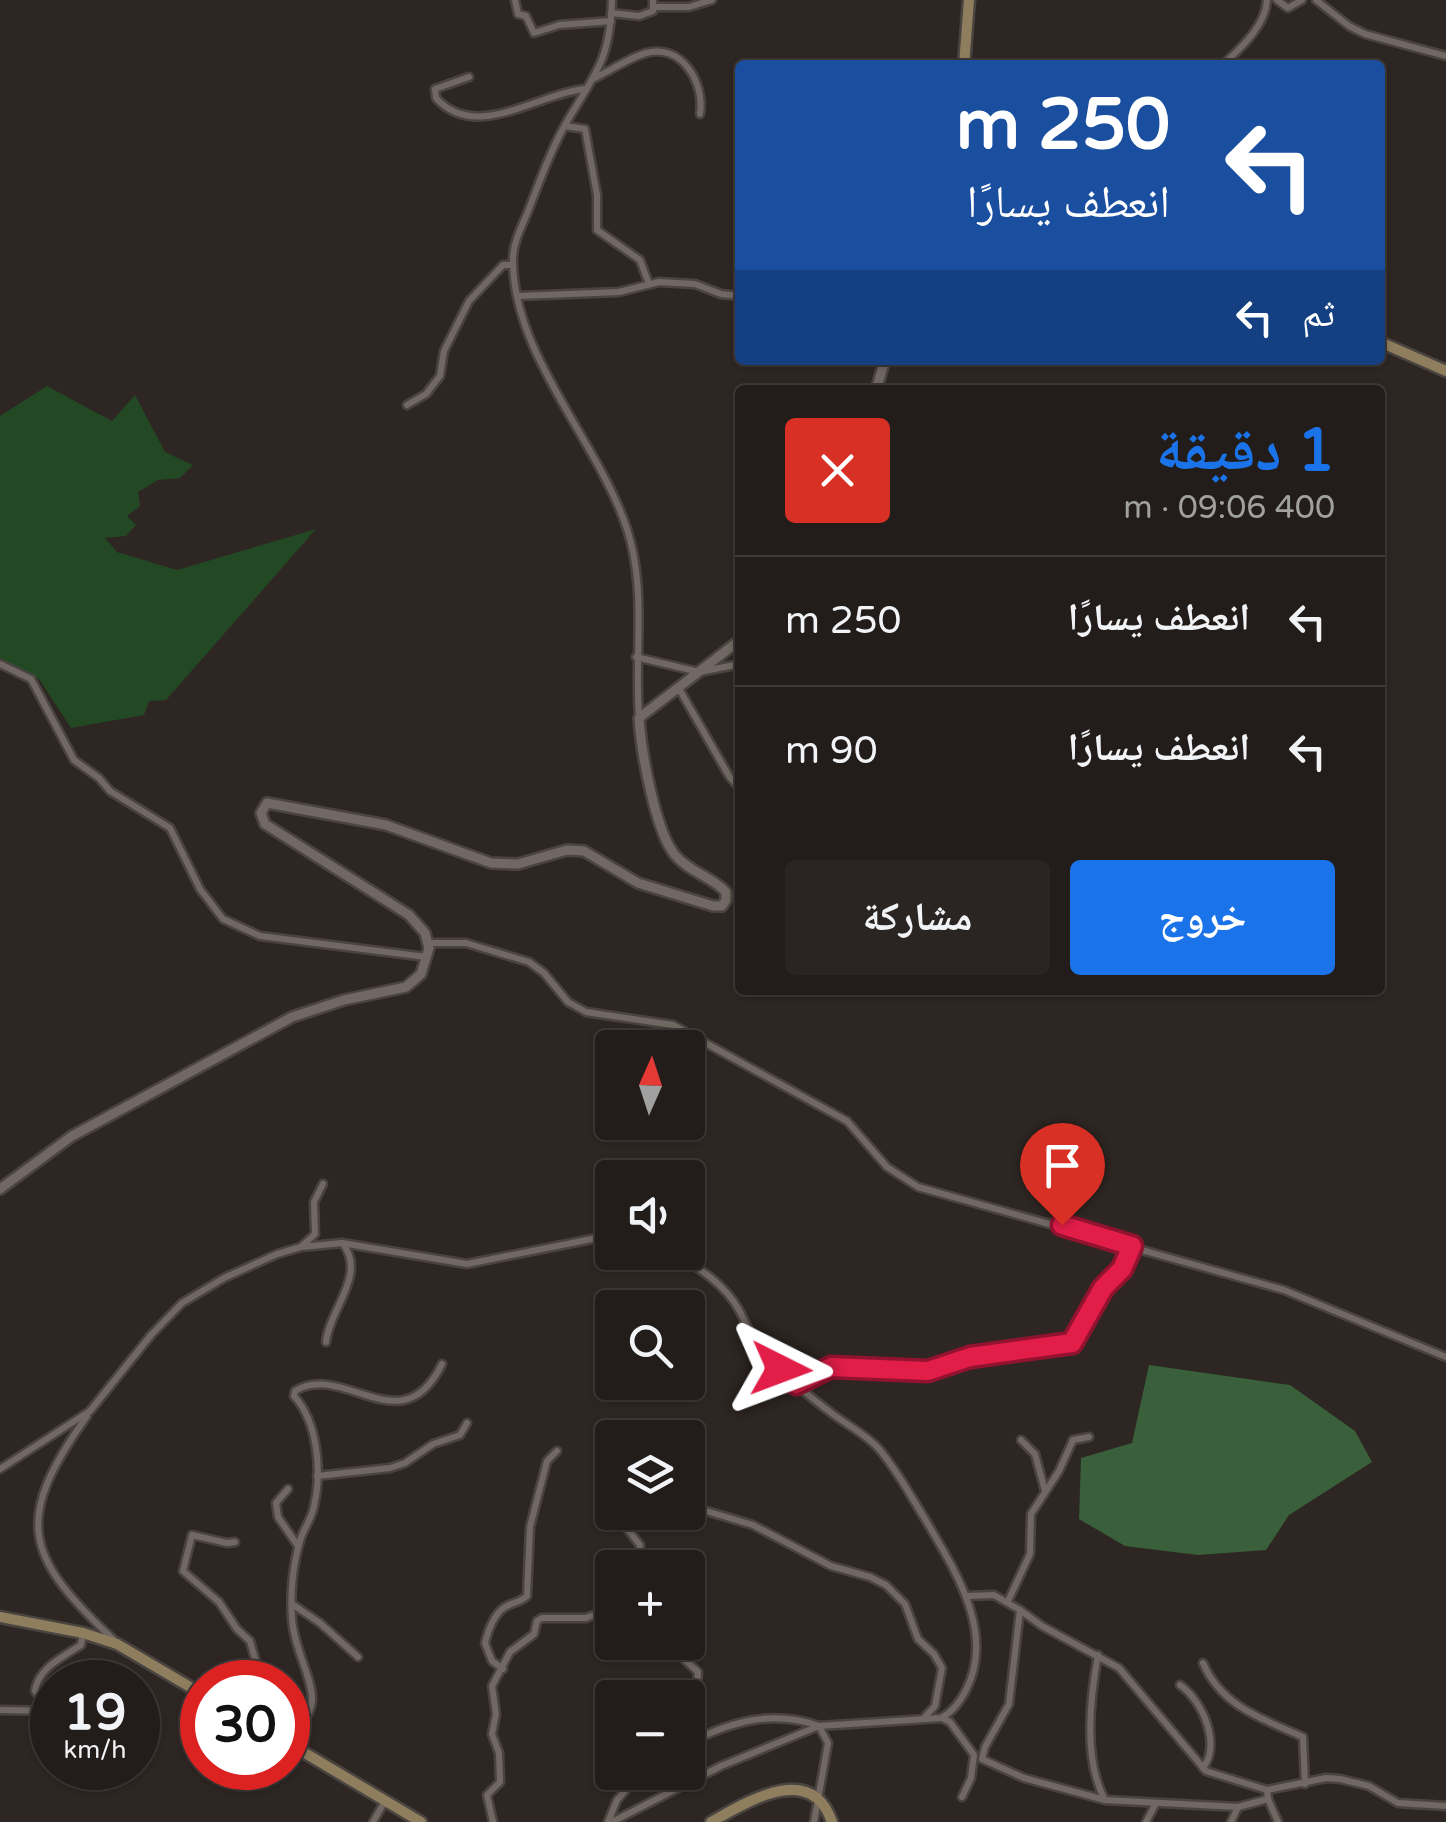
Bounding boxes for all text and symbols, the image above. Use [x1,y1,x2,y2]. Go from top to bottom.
text: 250 m [956,84,1170,168]
icon: left [1205,100,1335,230]
text: انعطف يسارًا [967,176,1170,230]
icon: left [1227,290,1282,345]
text: ثم [1302,291,1335,337]
text: 1 دقيقة [1156,415,1335,487]
button: close [785,418,890,523]
text: 400 m · 09:06 [1123,489,1335,527]
icon: left [1280,594,1335,649]
text: انعطف يسارًا [1068,595,1250,641]
text: 250 m [785,598,901,644]
icon: left [1280,724,1335,779]
text: انعطف يسارًا [1068,725,1250,771]
text: 90 m [785,728,878,774]
button: مشاركة [785,860,1050,975]
button: خروج [1070,860,1335,975]
north arrow [595,1030,705,1140]
map controls [595,1030,705,1790]
pin [1020,1123,1105,1226]
icon: arrive [1035,1138,1090,1193]
button: sound [595,1160,705,1270]
button: search [595,1290,705,1400]
position arrow [729,1317,833,1421]
button: layers [595,1420,705,1530]
button: + [595,1550,705,1660]
speed limit sign: 30 [180,1660,310,1790]
button: − [595,1680,705,1790]
text: 19 [64,1683,126,1743]
text: km/h [64,1735,126,1765]

